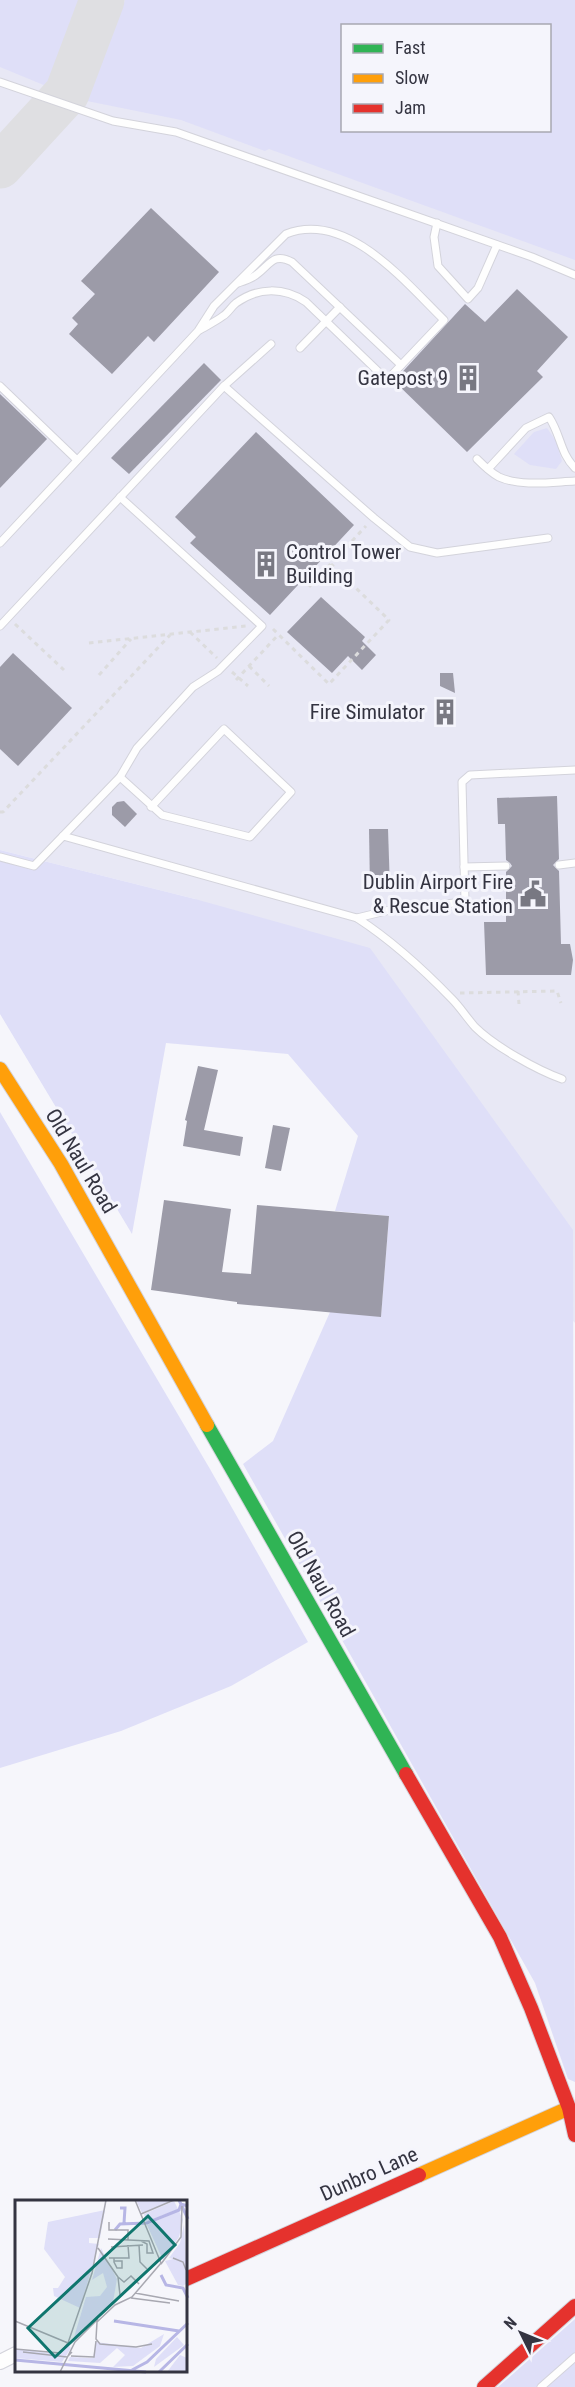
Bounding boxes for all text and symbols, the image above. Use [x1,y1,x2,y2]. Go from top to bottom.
legend [341,24,551,132]
text: Fast [395,37,426,58]
text: Slow [395,67,430,88]
text: Jam [395,97,426,118]
building icon: Gatepost 9 [453,363,483,393]
place label: Gatepost 9 [358,366,448,390]
place label: Control Tower Building [286,540,401,588]
building icon: Control Tower Building [251,549,281,579]
building icon: Fire Simulator [430,697,460,727]
place label: Fire Simulator [310,700,425,724]
place label: Dublin Airport Fire & Rescue Station [363,870,513,918]
public building icon: Dublin Airport Fire & Rescue Station [518,879,548,909]
street label: Old Naul Road [40,1104,122,1218]
street label: Old Naul Road [282,1527,360,1641]
street label: Dunbro Lane [316,2142,422,2206]
inset map [15,2200,188,2372]
north arrow [491,2303,551,2363]
text: N [500,2313,521,2333]

